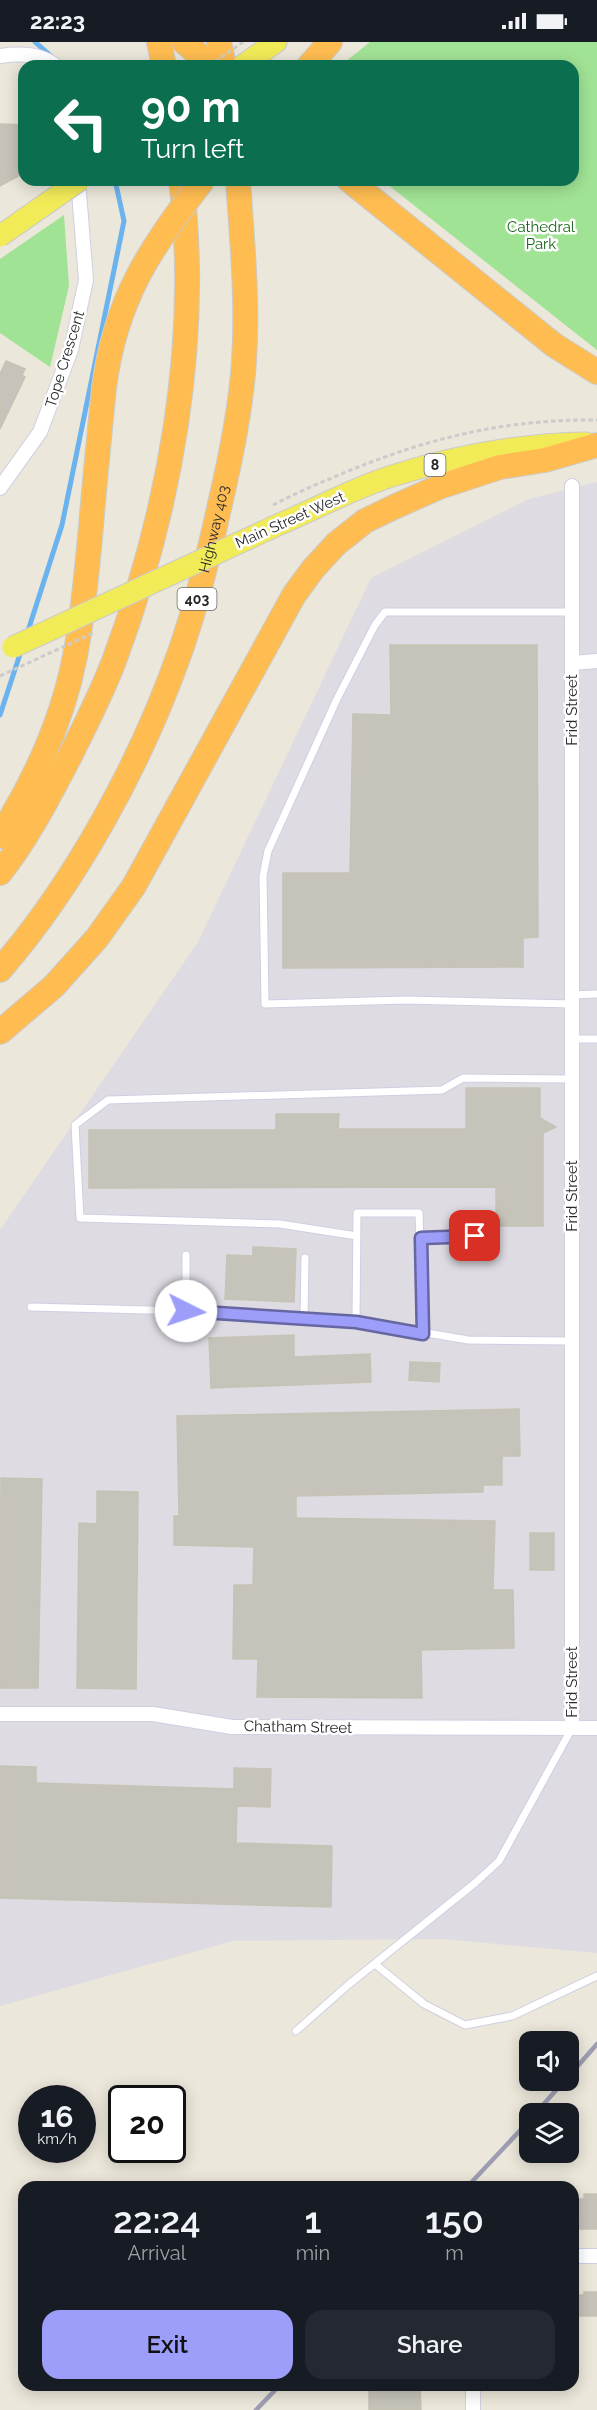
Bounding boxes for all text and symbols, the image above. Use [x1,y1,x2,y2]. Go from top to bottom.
text: 22:23 [30,8,85,34]
text: 90 m [141,83,241,132]
icon: left [42,84,120,162]
text: Turn left [141,133,244,164]
park label: Cathedral Park [507,218,576,253]
street label: Tope Crescent [42,308,88,410]
road number: 8 [424,454,446,476]
street label: Highway 403 [195,484,233,575]
street label: Main Street West [233,488,347,552]
road number: 403 [178,588,216,610]
street label: Frid Street [563,674,581,746]
street label: Frid Street [563,1160,581,1232]
pin [449,1210,500,1261]
icon: arrive [458,1219,491,1252]
position arrow [154,1279,218,1343]
street label: Frid Street [563,1646,581,1718]
street label: Chatham Street [244,1717,352,1737]
map controls [519,2031,579,2163]
button: sound [519,2031,579,2091]
speed limit sign: 20 [108,2085,186,2163]
text: 16 [40,2099,74,2134]
button: layers [519,2103,579,2163]
text: km/h [37,2130,77,2148]
text: 22:24 [113,2199,201,2241]
text: 1 [304,2199,321,2241]
text: 150 [425,2199,484,2241]
text: Arrival [127,2241,186,2265]
text: min [296,2241,330,2265]
text: m [445,2241,464,2265]
button: Exit [42,2310,293,2379]
button: Share [305,2310,555,2379]

